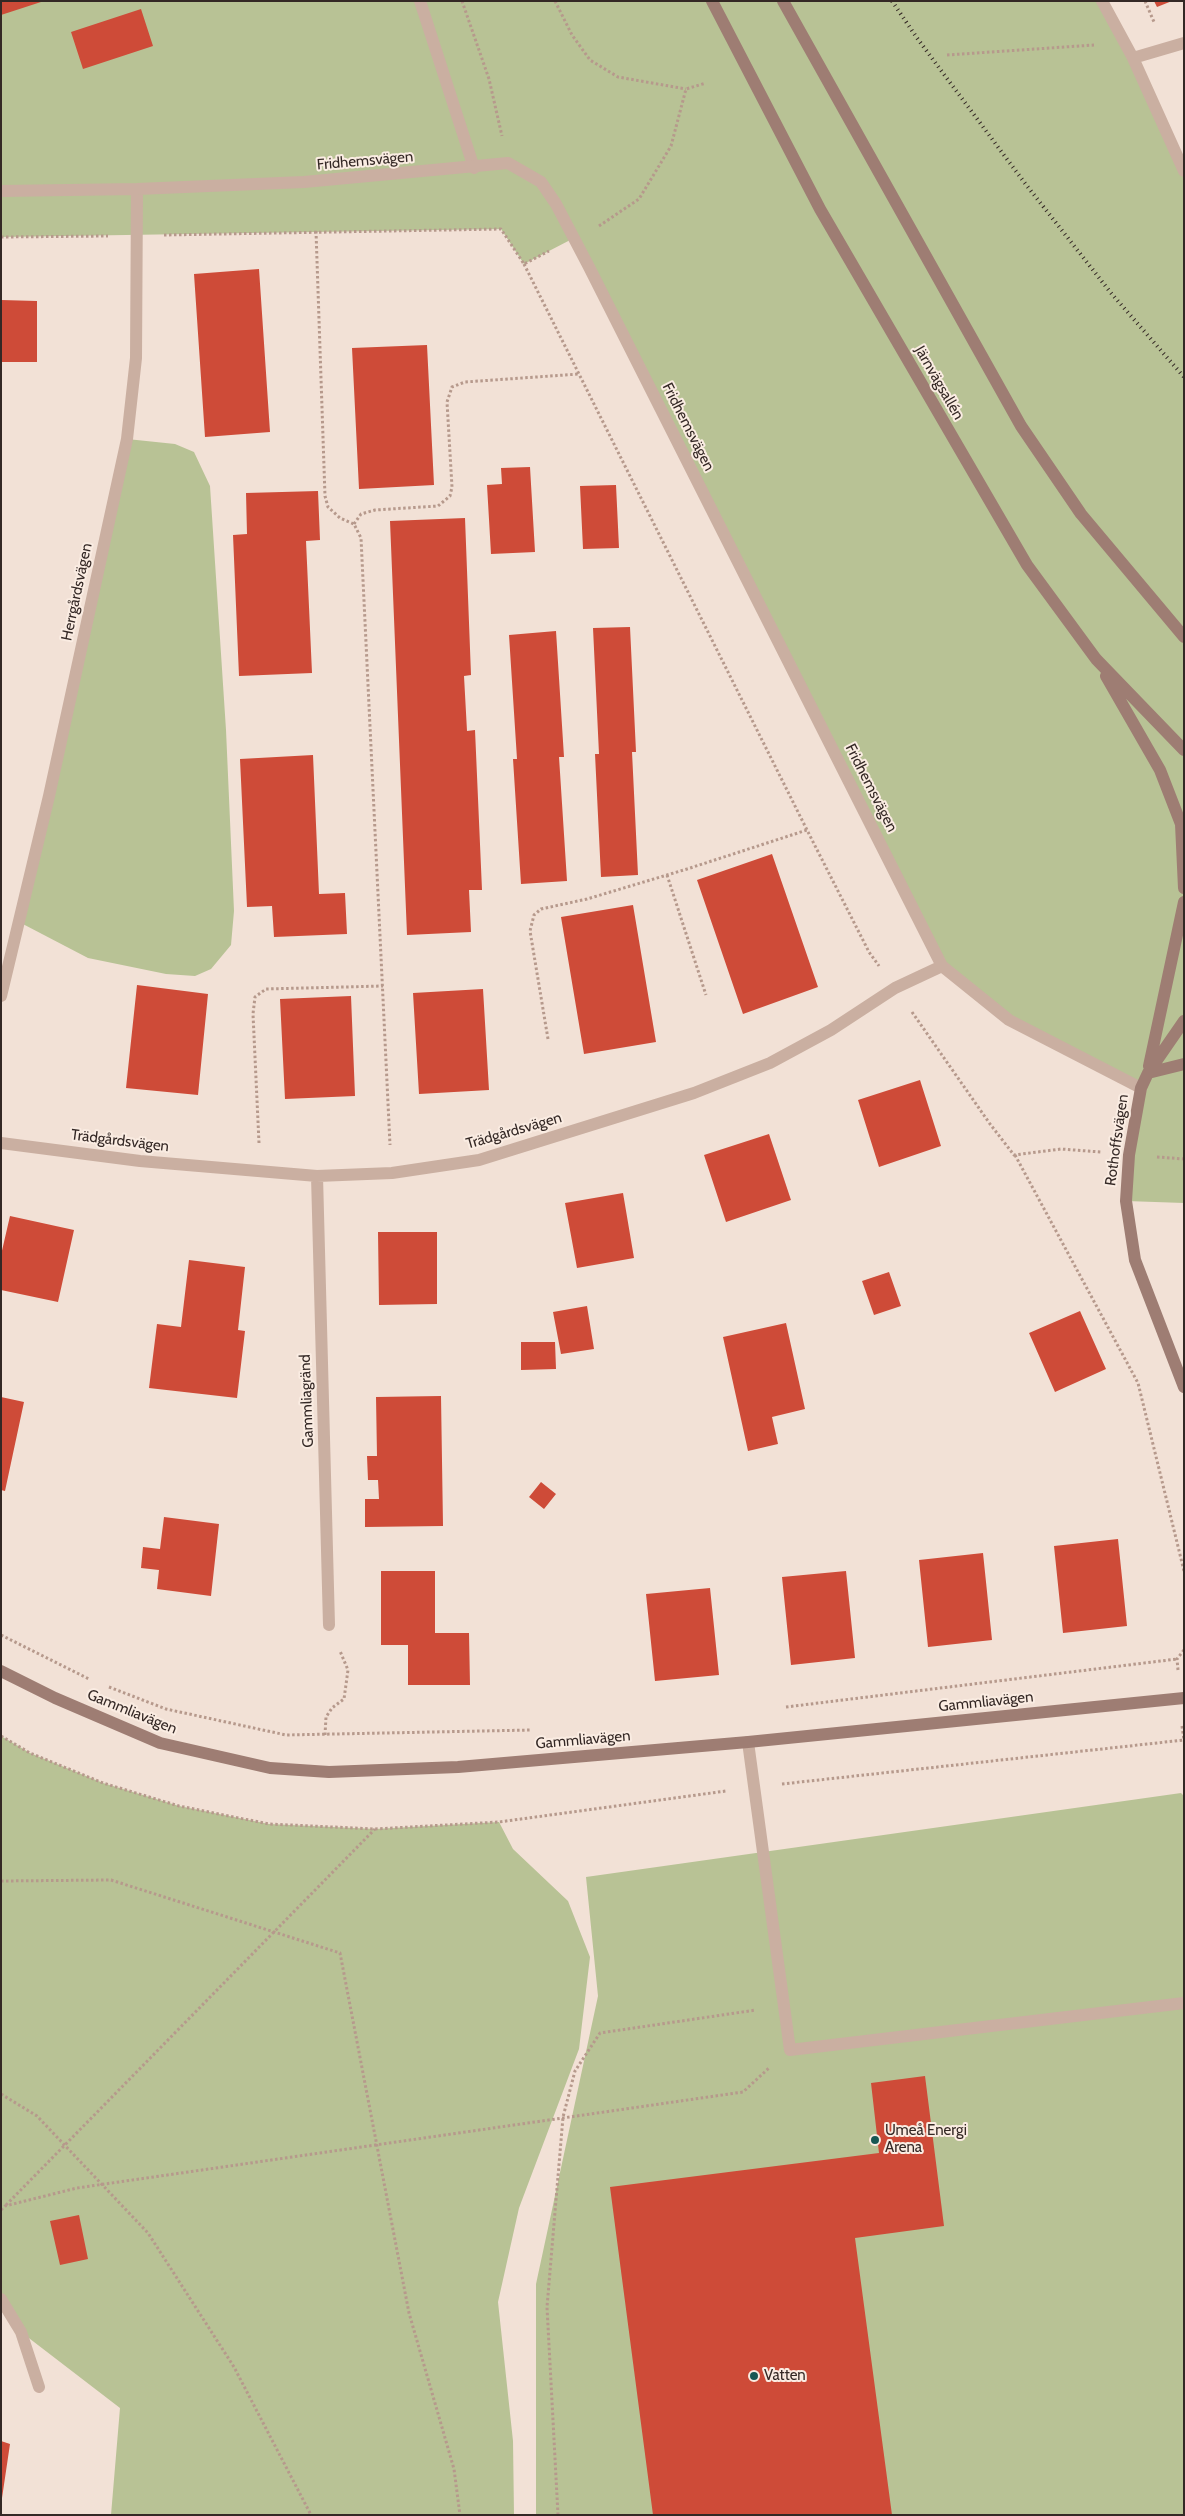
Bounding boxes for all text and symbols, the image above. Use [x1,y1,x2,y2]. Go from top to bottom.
street label: Fridhemsvägen [316,148,414,174]
street label: Järnvägsallén [911,343,967,423]
street label: Fridhemsvägen [658,380,718,474]
street label: Herrgårdsvägen [58,542,96,642]
street label: Fridhemsvägen [841,741,901,835]
street label: Rothoffsvägen [1102,1093,1132,1187]
street label: Trädgårdsvägen [464,1109,564,1153]
street label: Trädgårdsvägen [70,1126,170,1156]
street label: Gammliagränd [296,1354,318,1448]
street label: Gammliavägen [84,1686,180,1738]
street label: Gammliavägen [938,1688,1034,1716]
street label: Gammliavägen [535,1727,631,1753]
place label: Umeå Energi Arena [885,2122,967,2157]
marker: Umeå Energi Arena [869,2134,881,2146]
place label: Vatten [764,2367,806,2385]
marker: Vatten [748,2370,760,2382]

